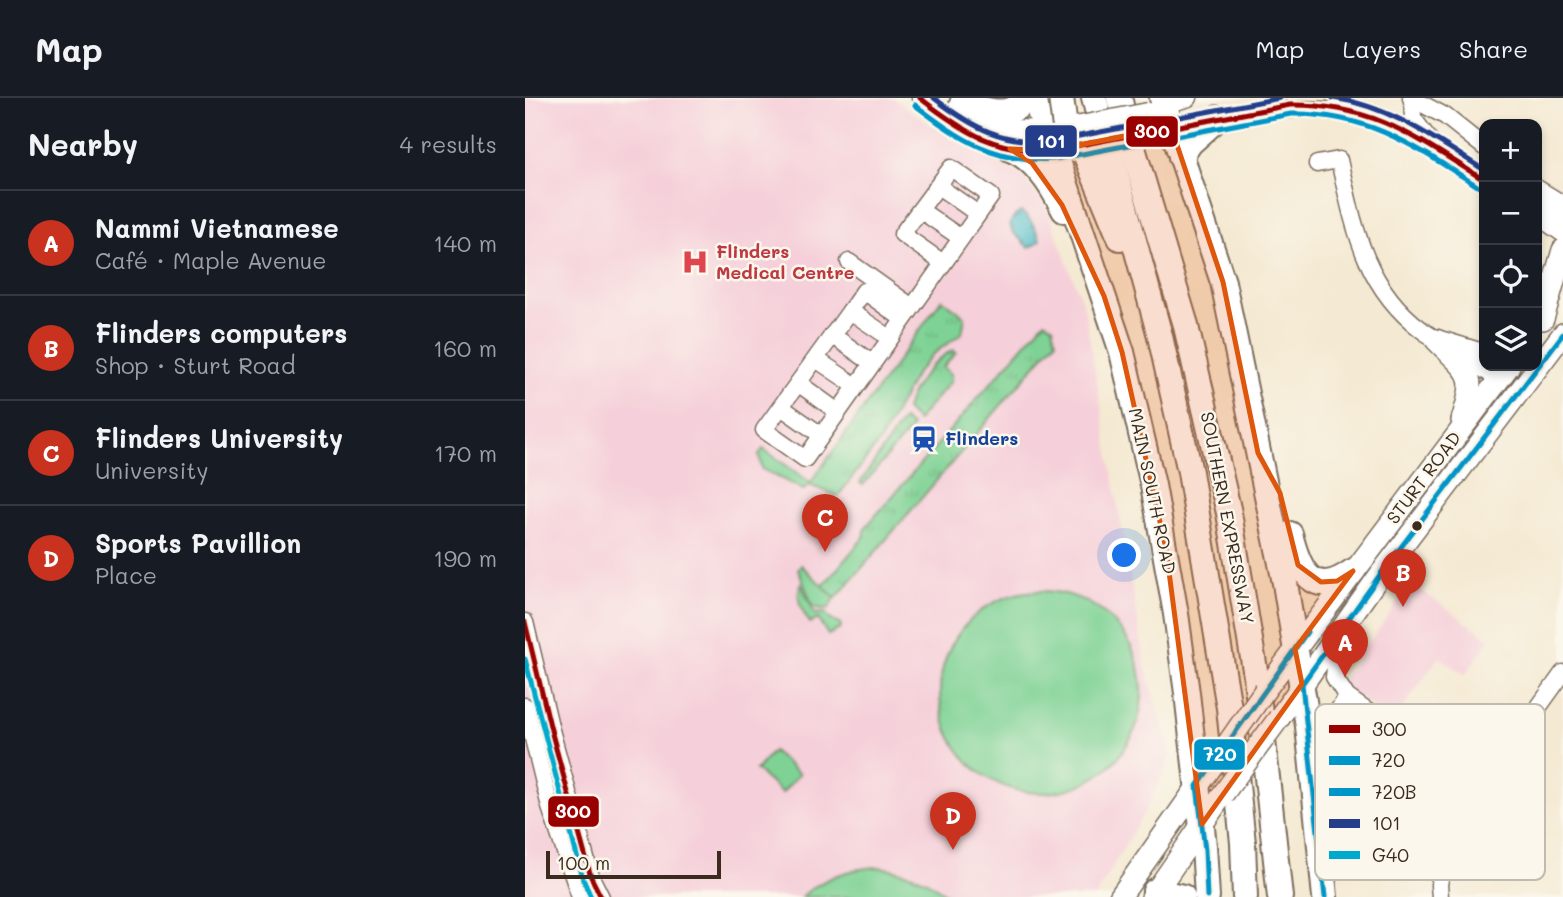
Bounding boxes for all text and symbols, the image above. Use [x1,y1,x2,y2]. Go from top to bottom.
text: Map [35,27,103,70]
text: Map [1256,33,1304,64]
text: Layers [1342,33,1421,64]
text: Share [1459,33,1528,64]
line badge: 300 [1125,115,1179,148]
text: 300 [1134,118,1170,143]
map controls [1479,119,1542,371]
button: + [1479,119,1542,182]
text: Nearby [28,124,138,164]
line badge: 101 [1024,124,1078,158]
text: 101 [1036,128,1066,153]
text: 4 results [400,129,497,159]
button: − [1479,182,1542,245]
text: Nammi Vietnamese [95,211,339,245]
text: A [43,228,59,258]
text: 140 m [433,228,497,258]
place label: Flinders Medical Centre [716,239,855,284]
text: Café · Maple Avenue [95,245,327,275]
button: locate [1479,245,1542,308]
hospital icon: Flinders Medical Centre [680,247,710,277]
button: layers [1479,308,1542,371]
text: Flinders computers [95,316,347,350]
text: B [43,333,59,363]
text: 160 m [433,333,497,363]
text: Shop · Sturt Road [95,350,295,380]
street label: MAIN SOUTH ROAD [1124,405,1182,576]
street label: SOUTHERN EXPRESSWAY [1196,410,1260,626]
text: Flinders University [95,421,343,455]
station icon: Flinders [909,424,939,454]
place label: Flinders [945,426,1018,450]
street label: STURT ROAD [1380,426,1466,529]
text: C [42,438,60,468]
text: 170 m [434,438,497,468]
text: University [95,455,208,485]
pin: C [802,494,848,552]
unlabelled marker [1410,519,1424,533]
text: Sports Pavillion [95,526,301,560]
your location [1107,538,1141,572]
text: D [43,543,59,573]
text: 190 m [433,543,497,573]
pin: B [1380,549,1426,607]
text: Place [95,560,157,590]
pin: A [1322,619,1368,677]
legend [1315,704,1545,880]
text: 300 [1372,716,1407,741]
line badge: 720 [1193,738,1246,771]
text: 720 [1203,741,1237,766]
text: 720 [1372,747,1405,772]
text: 720B [1372,779,1417,804]
pin: D [930,792,976,850]
line badge: 300 [547,795,600,828]
text: 300 [555,798,591,823]
text: 101 [1372,810,1401,835]
text: G40 [1372,842,1409,867]
scale bar [546,848,721,880]
text: 100 m [557,850,610,875]

